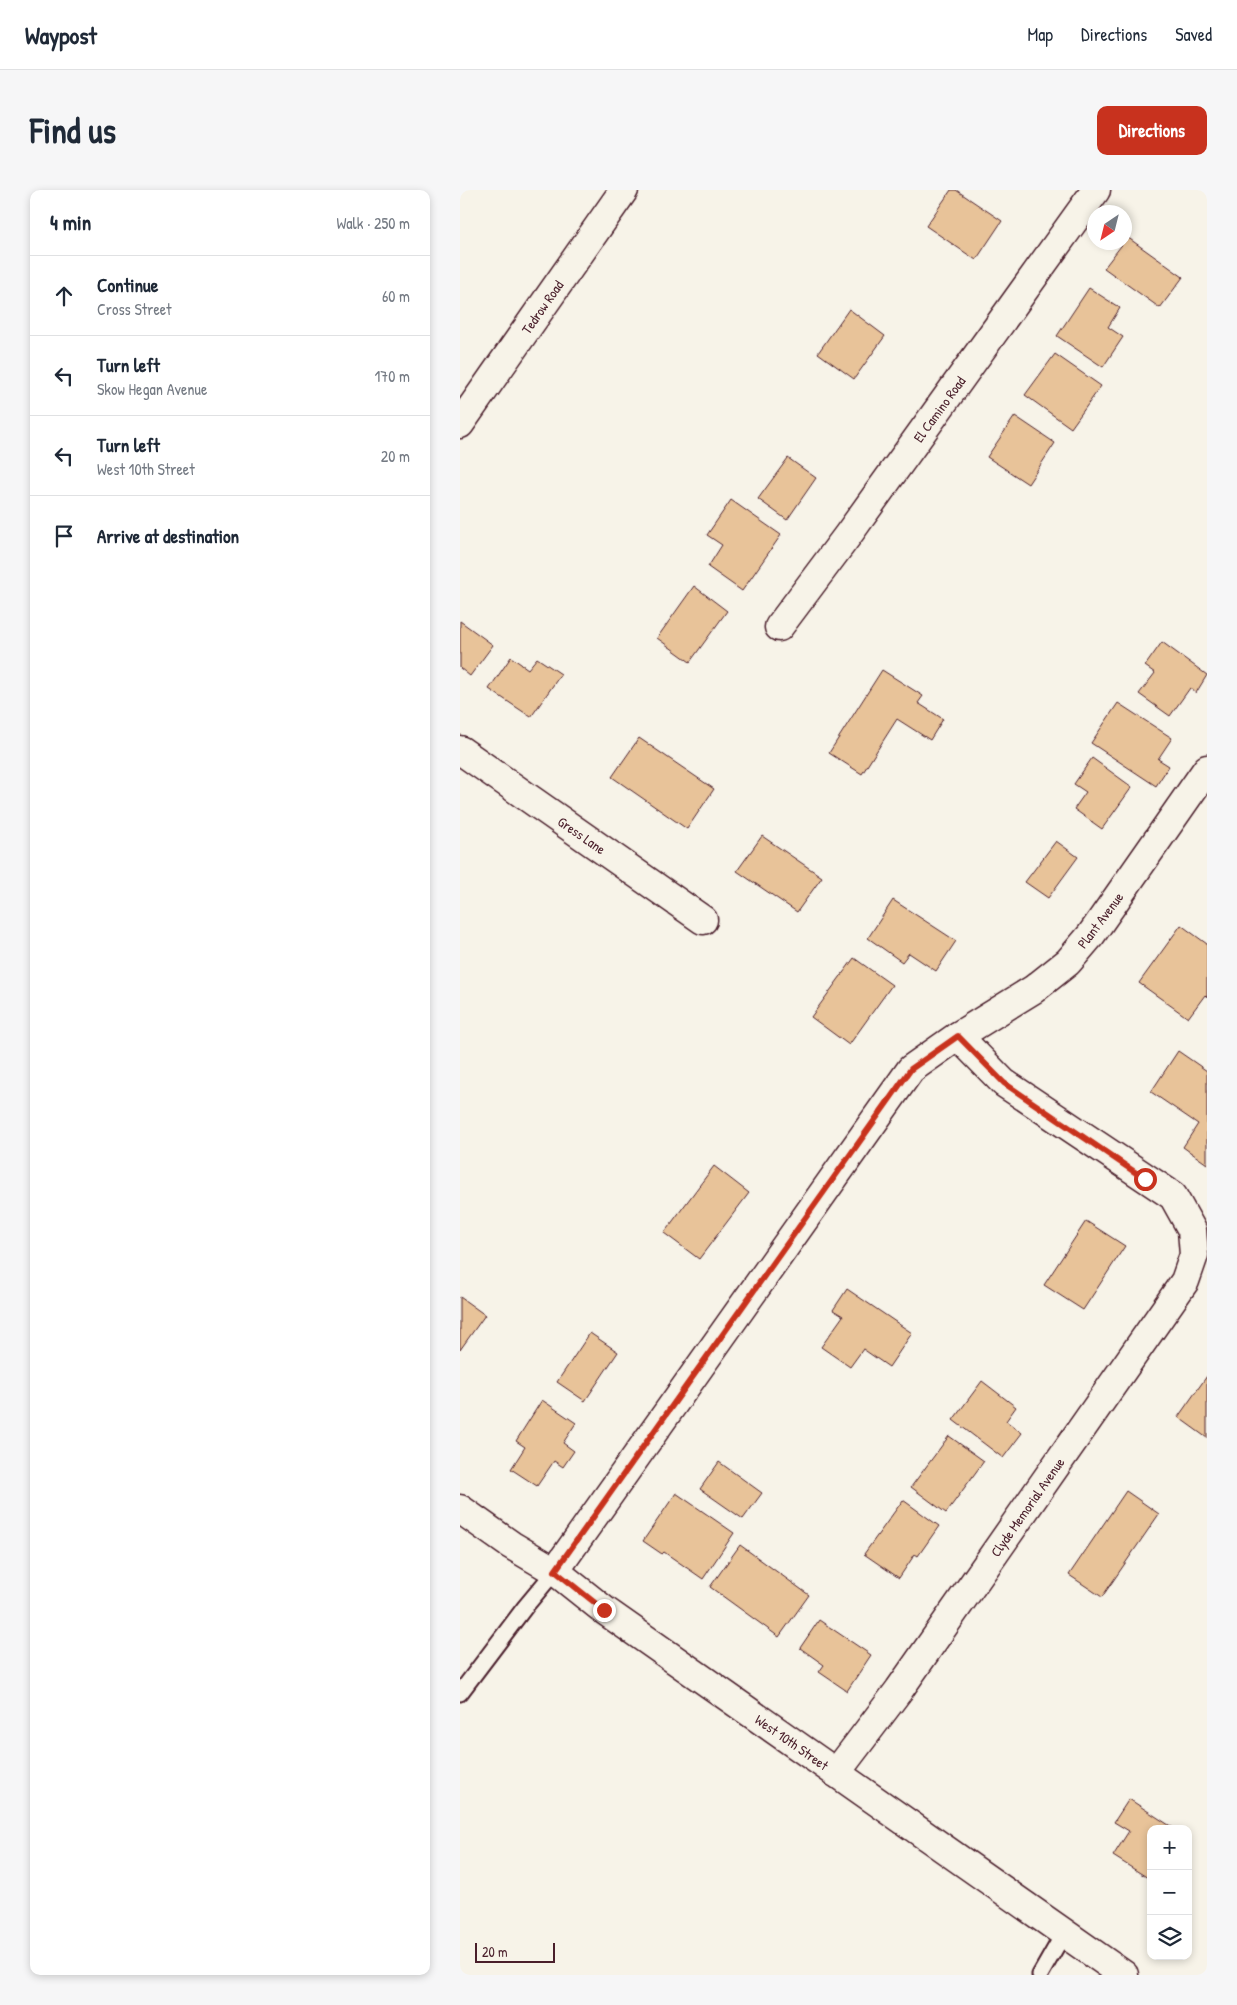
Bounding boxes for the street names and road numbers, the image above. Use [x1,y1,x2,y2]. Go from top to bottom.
street label: Tedrow Road [517,276,568,338]
street label: El Camino Road [909,372,970,446]
street label: Gress Lane [554,812,610,859]
street label: Plant Avenue [1073,888,1128,952]
street label: Clyde Memorial Avenue [986,1453,1069,1561]
street label: West 10th Street [752,1710,833,1774]

